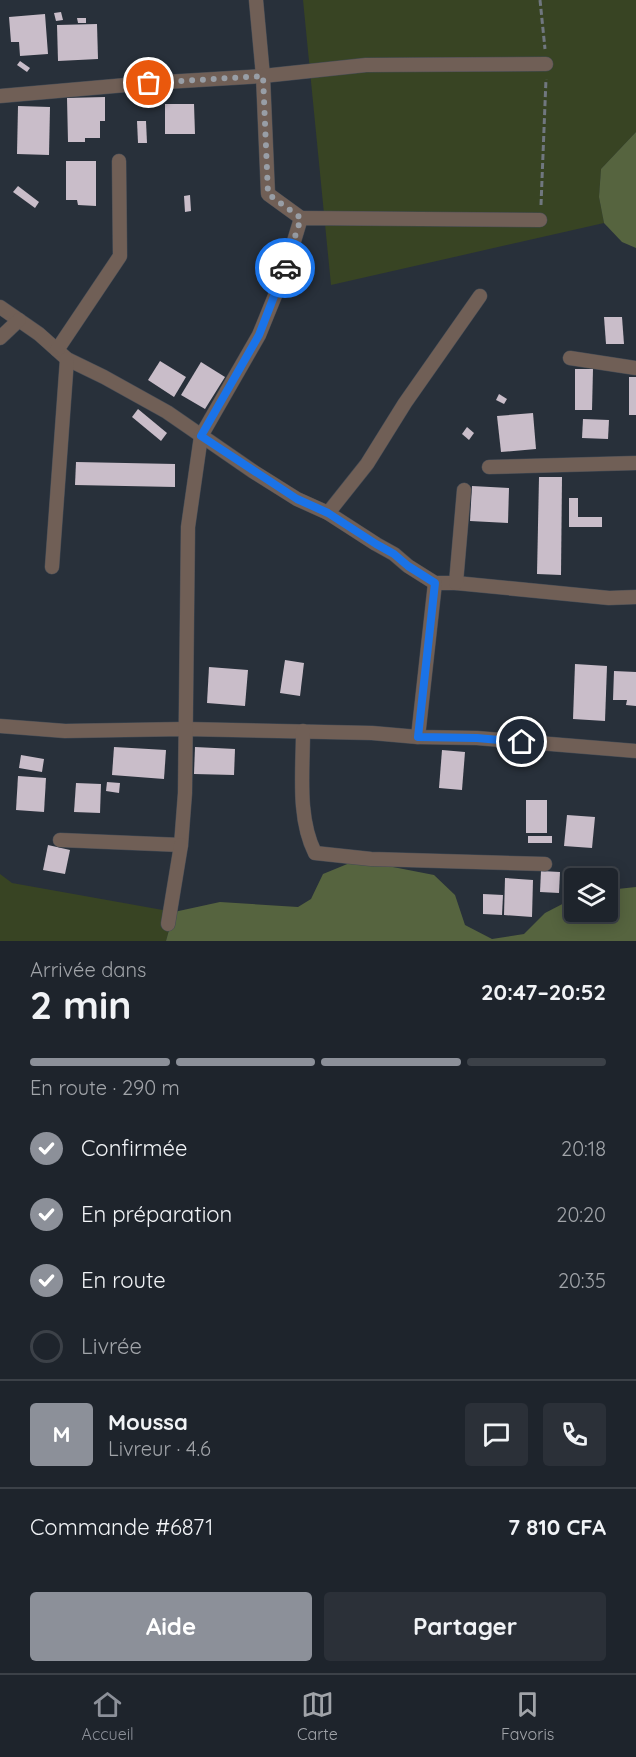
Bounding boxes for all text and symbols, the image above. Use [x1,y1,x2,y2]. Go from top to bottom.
pin [123,57,174,108]
icon: bag [132,66,165,99]
courier [255,238,315,298]
icon: car [269,252,302,285]
pin [496,716,547,767]
icon: home [505,725,538,758]
map controls [564,868,618,922]
button: layers [564,868,618,922]
text: Arrivée dans [30,957,146,982]
text: 20:47–20:52 [481,978,606,1006]
text: 2 min [30,980,132,1029]
text: En route · 290 m [30,1075,180,1100]
icon: check [30,1132,63,1165]
text: Confirmée [81,1134,187,1162]
text: 20:18 [561,1136,606,1161]
icon: check [30,1198,63,1231]
text: En préparation [81,1200,232,1228]
text: 20:20 [556,1202,606,1227]
icon: check [30,1264,63,1297]
text: En route [81,1266,166,1294]
text: 20:35 [558,1268,606,1293]
text: Livrée [81,1332,142,1360]
button: chat [465,1403,528,1466]
button: phone [543,1403,606,1466]
text: Moussa [108,1408,188,1436]
text: M [52,1420,71,1448]
text: Livreur · 4.6 [108,1436,211,1461]
text: Commande #6871 [30,1513,214,1541]
text: 7 810 CFA [508,1513,606,1541]
button: Aide [30,1592,312,1661]
button: Partager [324,1592,606,1661]
tab: Accueil [82,1688,134,1744]
tab: Carte [297,1688,338,1744]
tab: Favoris [501,1688,554,1744]

